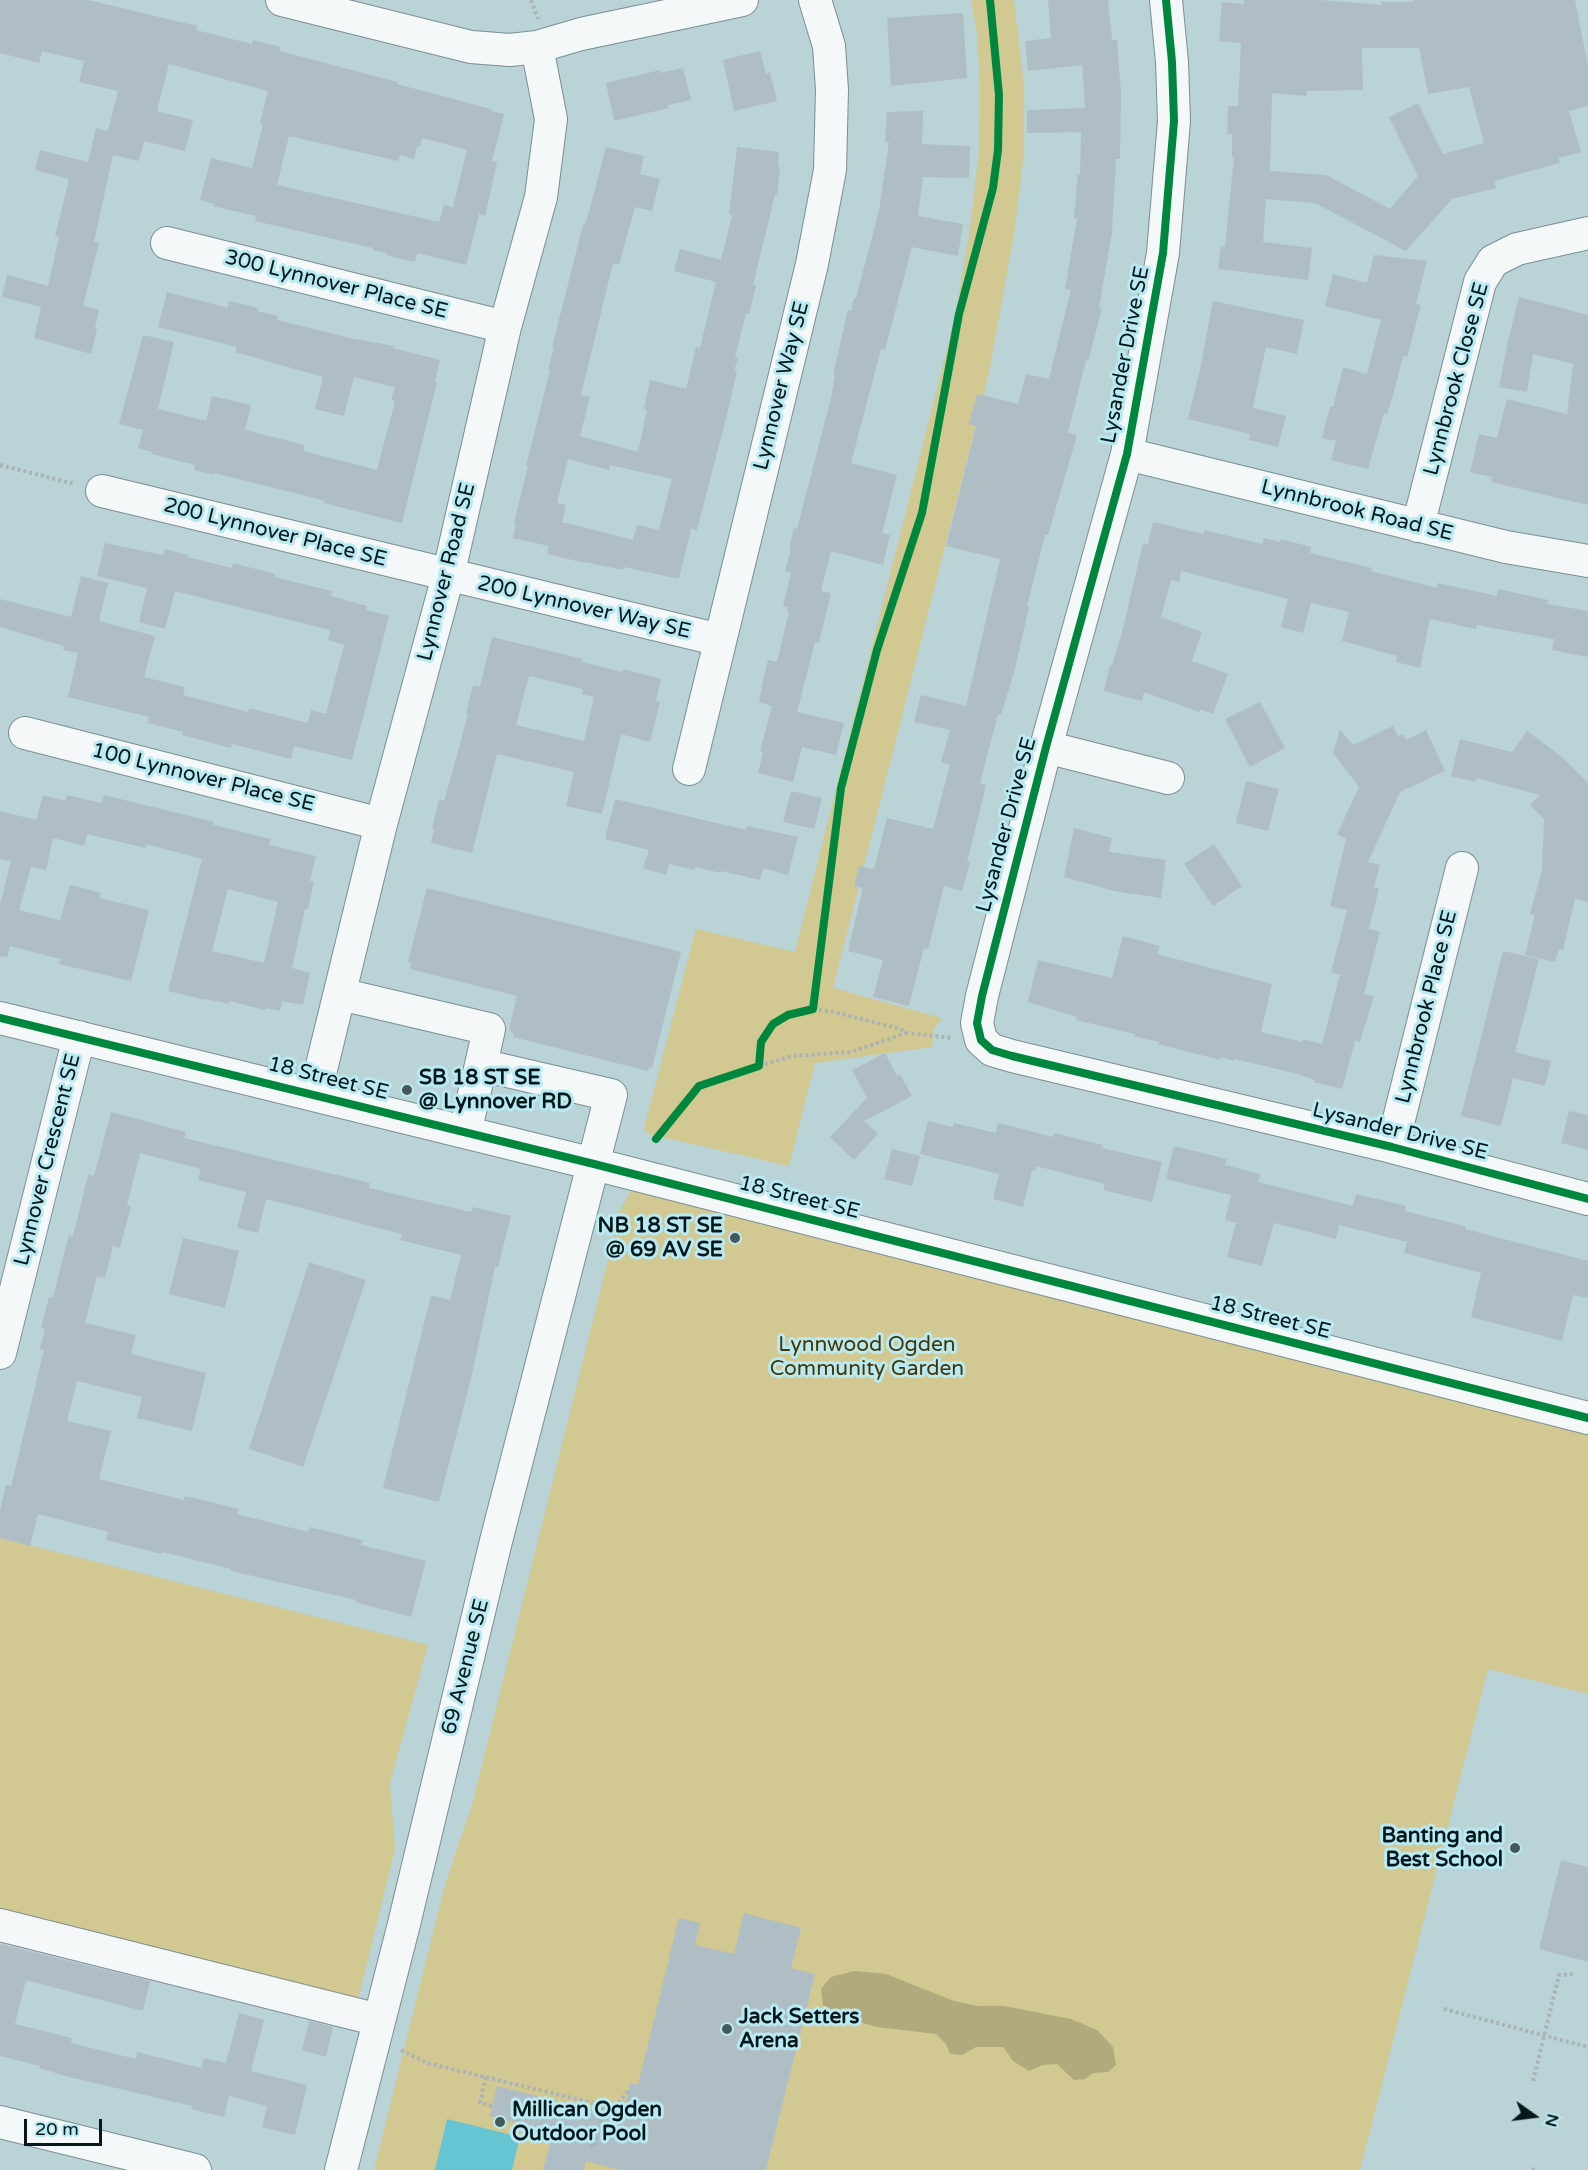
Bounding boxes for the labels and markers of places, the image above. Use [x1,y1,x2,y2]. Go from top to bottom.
place label: SB 18 ST SE @ Lynnover RD [419,1065,572,1115]
marker: SB 18 ST SE @ Lynnover RD [400,1083,414,1097]
place label: NB 18 ST SE @ 69 AV SE [598,1213,723,1263]
marker: NB 18 ST SE @ 69 AV SE [728,1231,742,1245]
place label: Banting and Best School [1382,1823,1503,1873]
marker: Banting and Best School [1508,1841,1522,1855]
place label: Jack Setters Arena [739,2004,859,2054]
marker: Jack Setters Arena [720,2022,734,2036]
place label: Millican Ogden Outdoor Pool [512,2097,662,2147]
marker: Millican Ogden Outdoor Pool [493,2115,507,2129]

